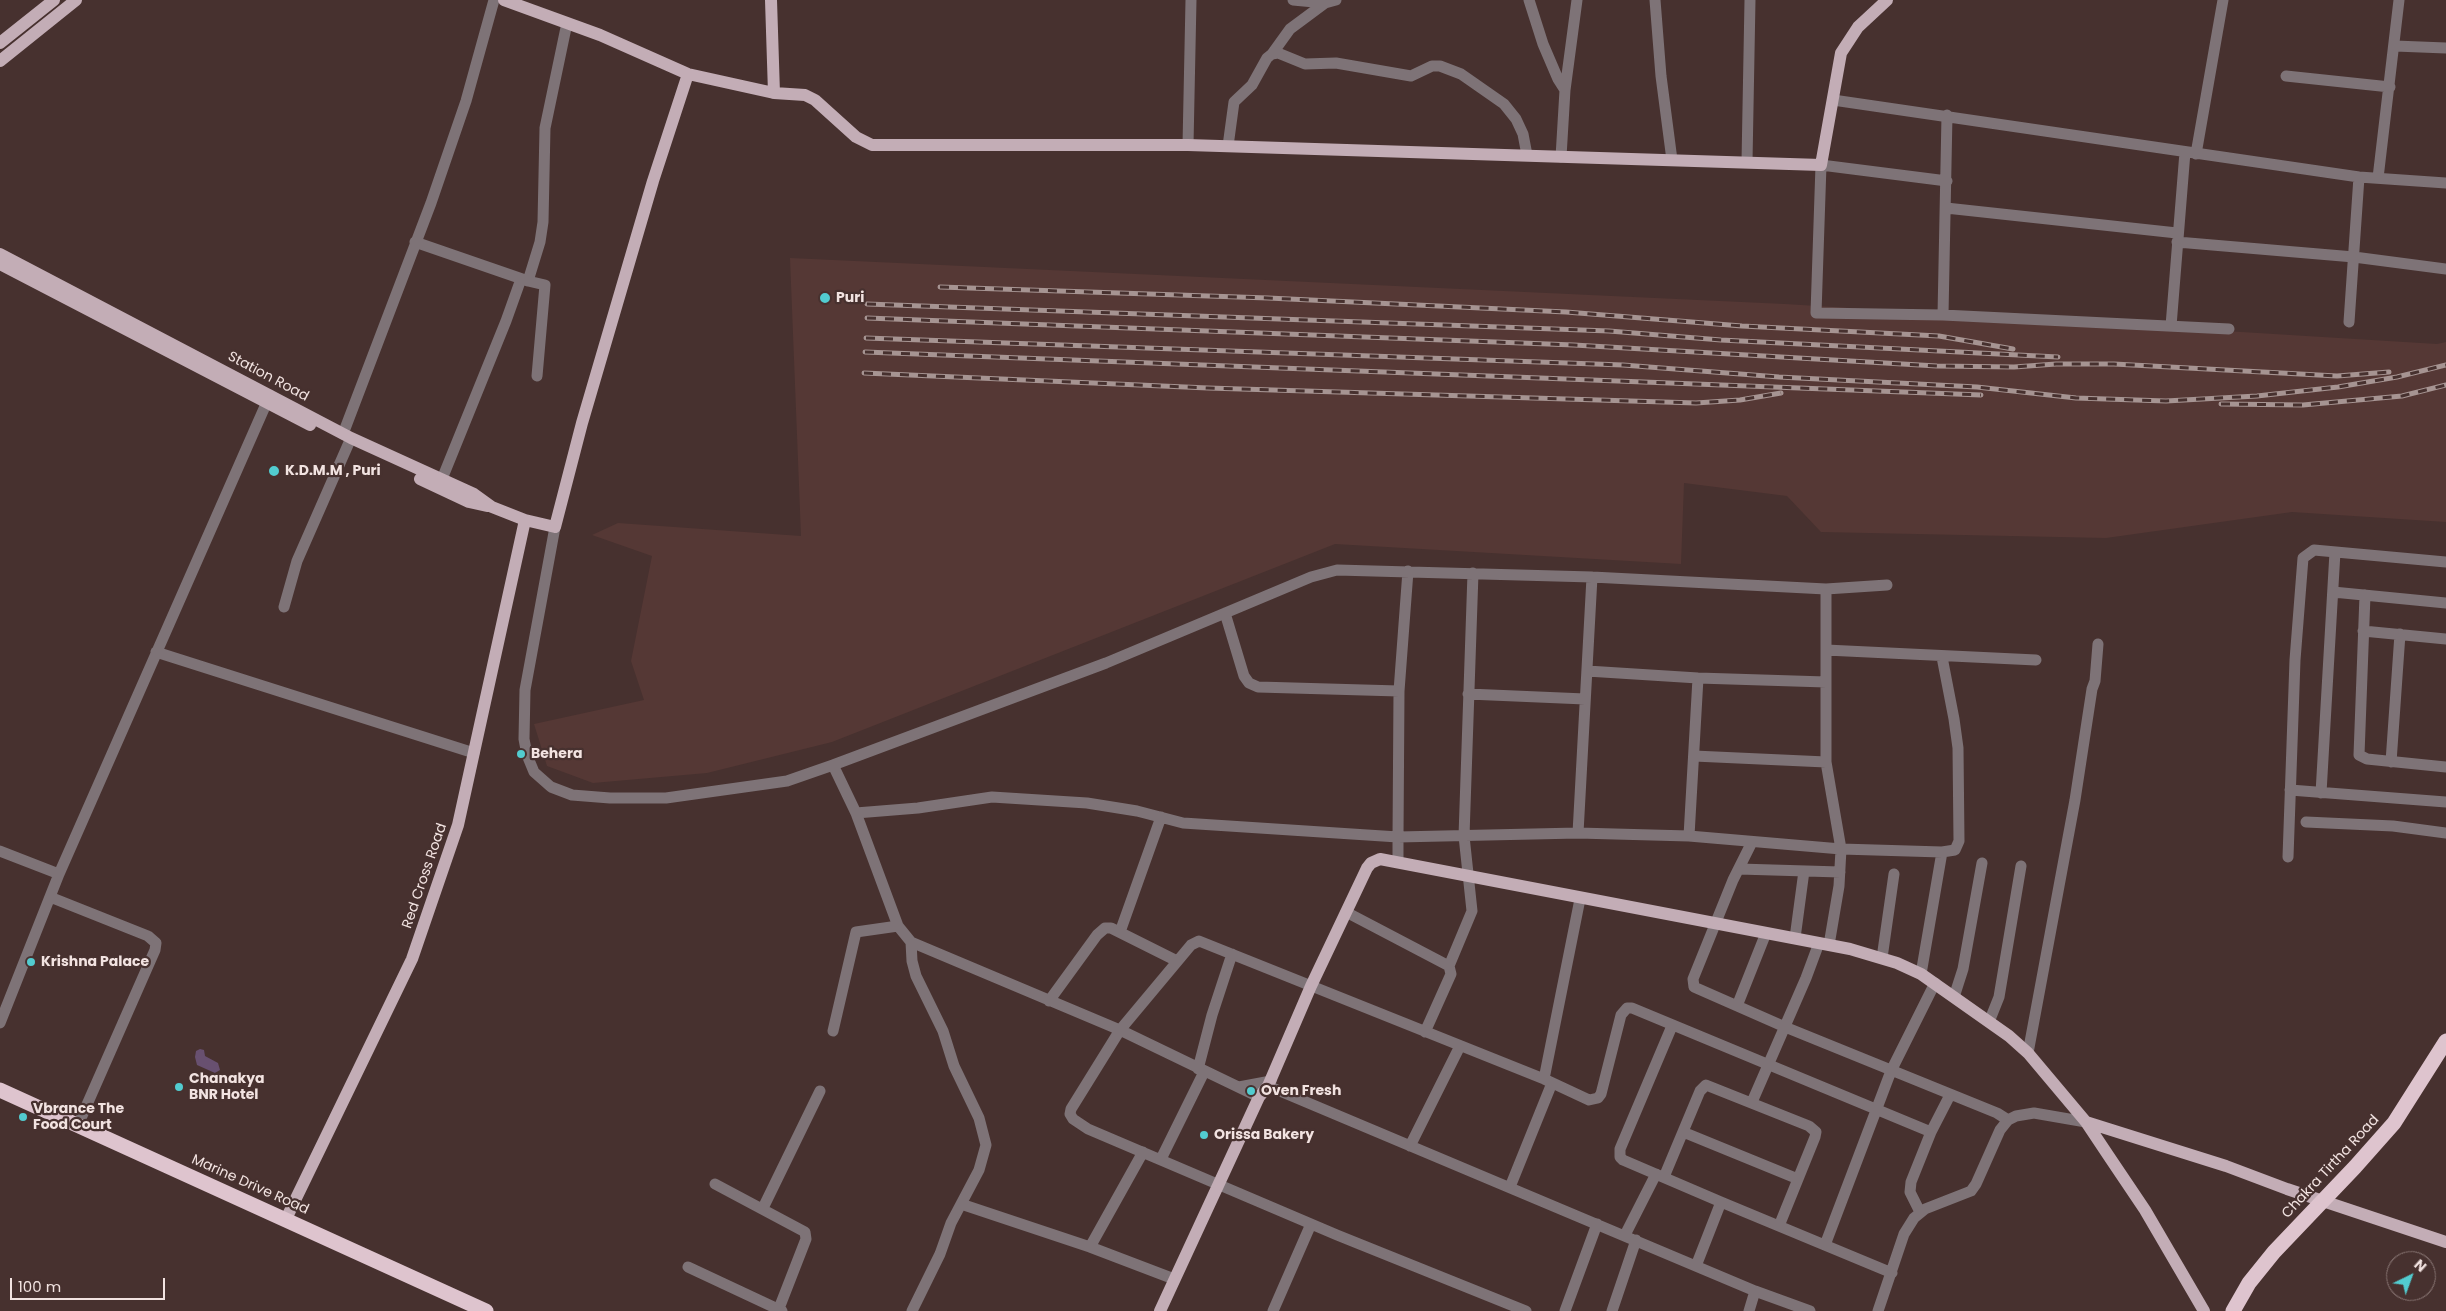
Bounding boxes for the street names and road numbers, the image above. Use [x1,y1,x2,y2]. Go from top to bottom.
street label: Station Road [225,349,311,405]
street label: Red Cross Road [399,821,451,931]
street label: Chakra Tirtha Road [2279,1112,2383,1222]
street label: Marine Drive Road [189,1152,311,1218]

